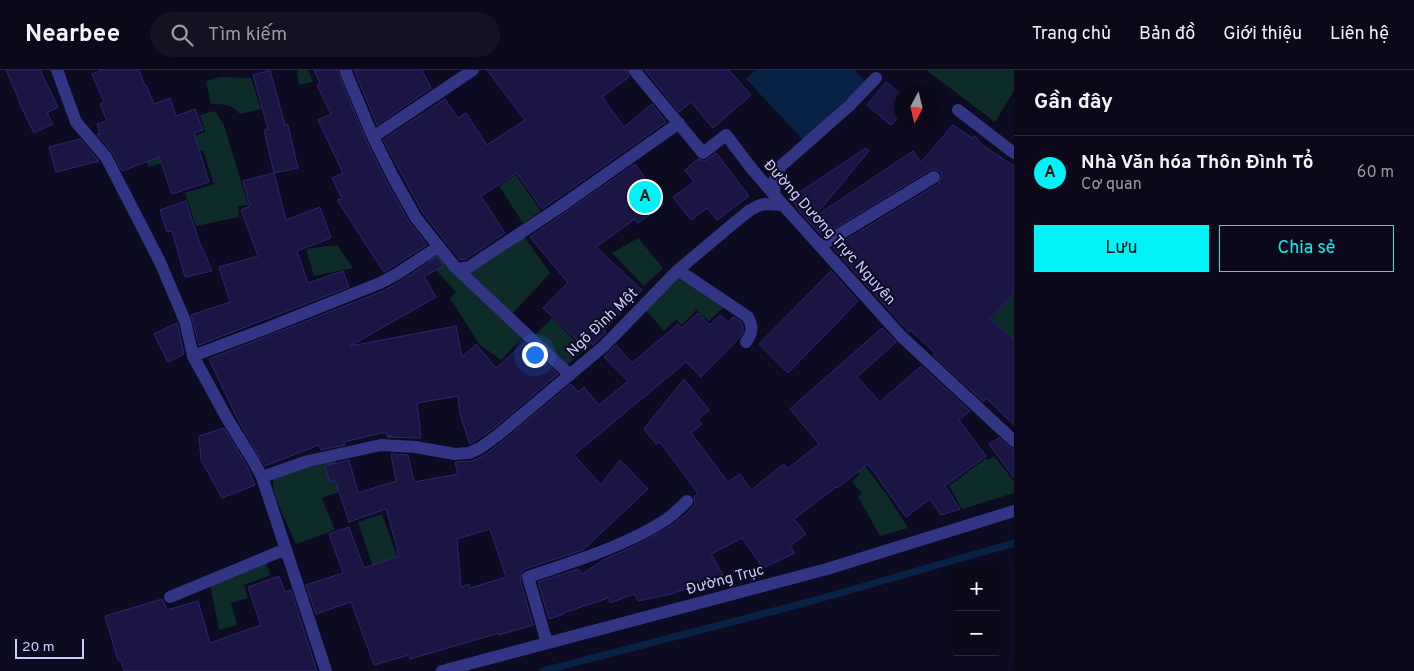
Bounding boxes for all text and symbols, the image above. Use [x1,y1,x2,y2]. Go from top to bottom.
search box [150,12,500,57]
text: Nearbee [25,20,120,50]
icon: search [168,21,196,49]
text: Tìm kiếm [208,23,287,47]
text: Trang chủ [1032,23,1111,46]
text: Bản đồ [1139,23,1195,46]
text: Giới thiệu [1223,23,1302,46]
text: Liên hệ [1330,23,1389,46]
north arrow [894,85,939,130]
text: Gần đây [1034,89,1113,116]
text: Nhà Văn hóa Thôn Đình Tổ [1081,151,1313,175]
street label: Đường Dương Trực Nguyên [759,157,899,309]
text: A [1044,163,1056,183]
text: 60 m [1357,163,1394,183]
text: Cơ quan [1081,175,1142,195]
pin: A [629,178,661,216]
button: Lưu [1034,225,1209,272]
button: Chia sẻ [1219,225,1394,272]
street label: Ngõ Đình Một [564,284,643,362]
your location [522,342,548,368]
street label: Đường Trục [684,561,766,600]
map controls [954,566,999,656]
button: + [954,566,999,611]
button: − [954,611,999,656]
scale bar [15,636,84,659]
text: 20 m [22,639,55,656]

